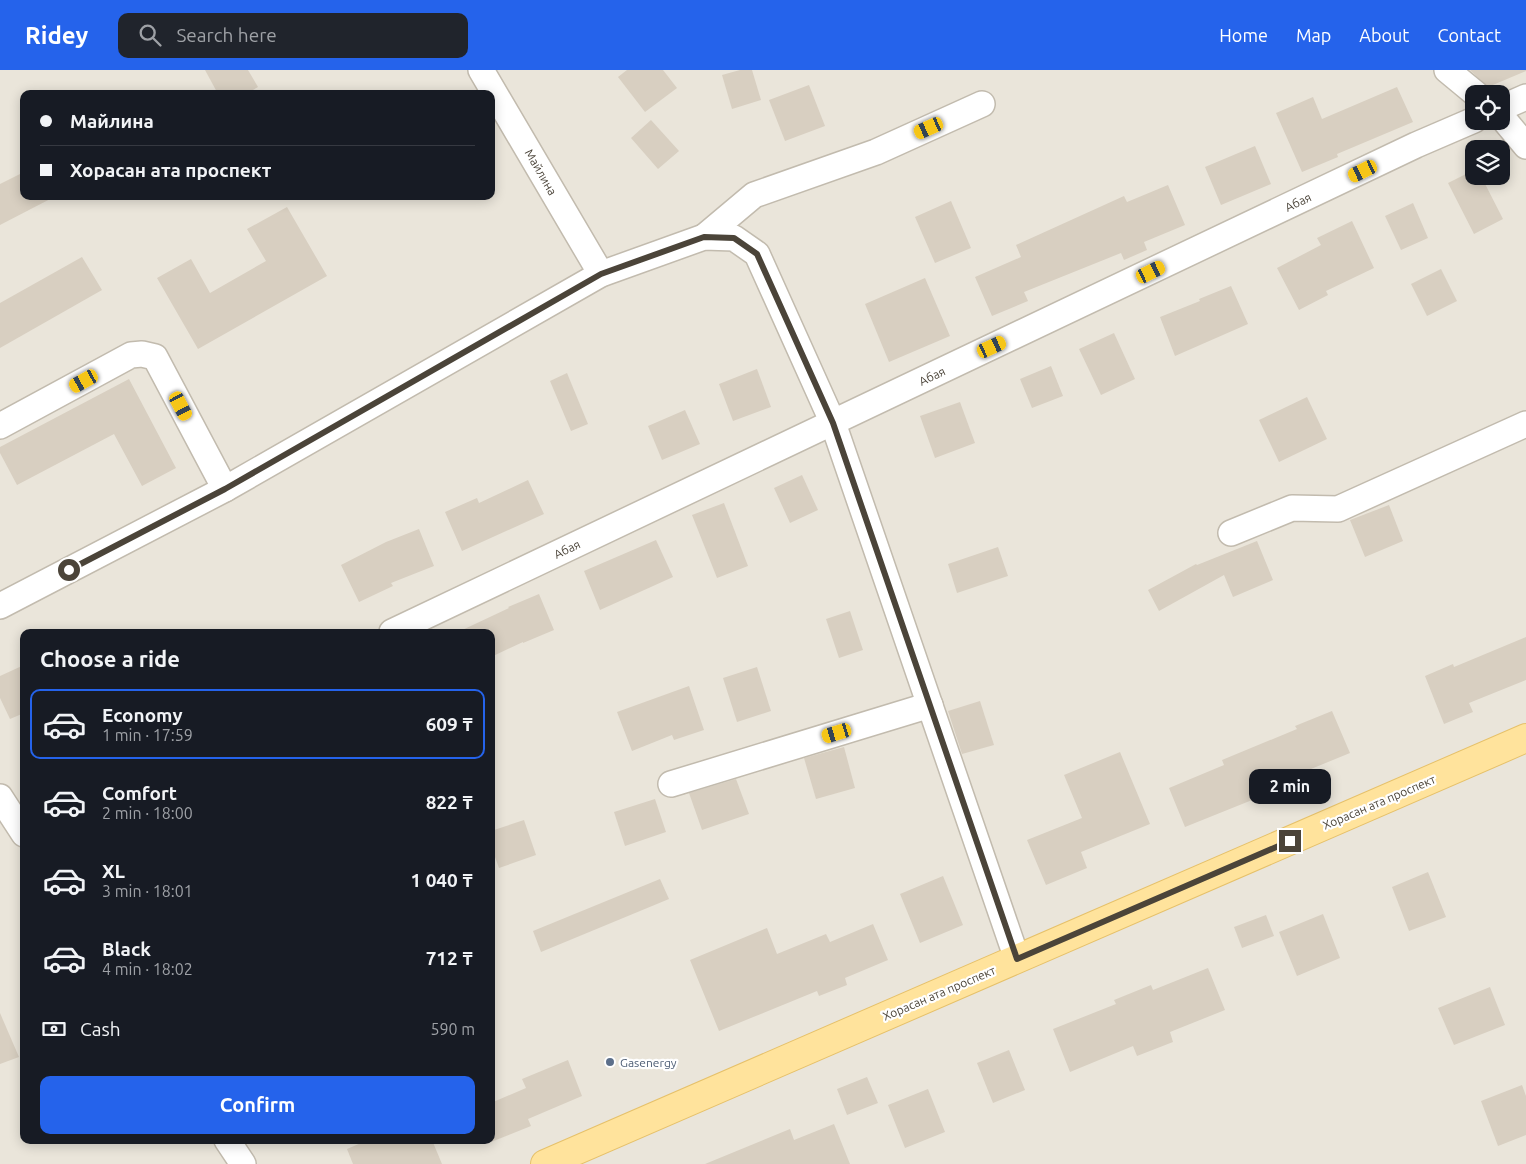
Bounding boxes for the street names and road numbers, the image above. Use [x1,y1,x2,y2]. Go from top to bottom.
street label: Майлина [523,147,559,197]
street label: Абая [1283,190,1313,214]
street label: Абая [917,364,947,388]
street label: Абая [552,537,582,561]
street label: Хорасан ата проспект [1321,772,1438,832]
street label: Хорасан ата проспект [881,963,998,1023]

